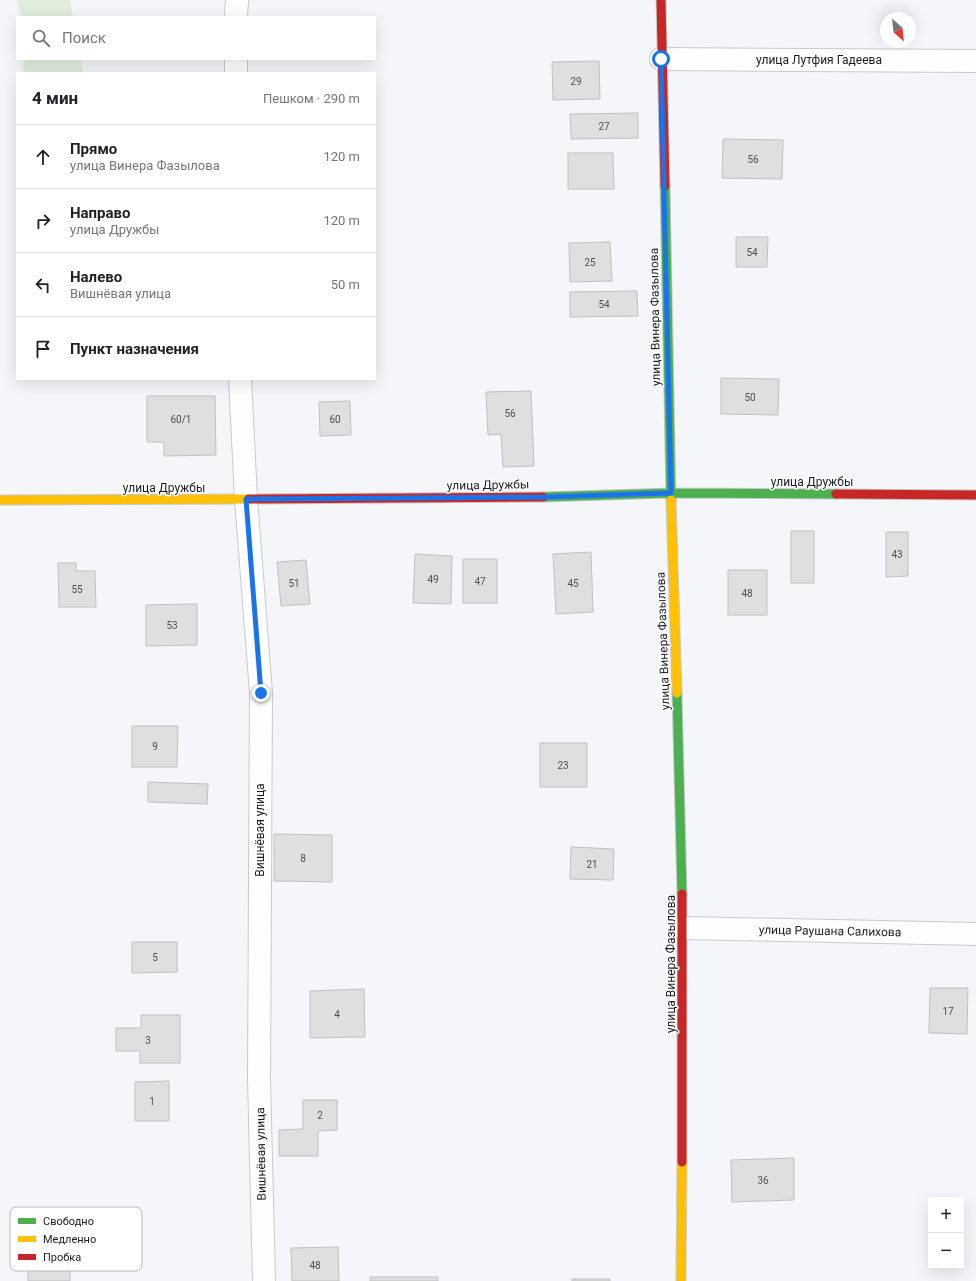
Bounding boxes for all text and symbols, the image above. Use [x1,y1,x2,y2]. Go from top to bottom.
north arrow [880,12,916,48]
search box [16,16,376,60]
icon: search [30,27,52,49]
text: Поиск [62,29,106,47]
route start [652,50,670,68]
street label: улица Лутфия Гадеева [756,53,882,67]
house number: 29 [570,76,582,87]
text: 4 мин [32,88,78,108]
text: Пешком · 290 m [263,91,360,106]
house number: 27 [598,121,610,132]
text: Прямо [70,140,117,158]
icon: ahead [32,146,54,168]
text: 120 m [323,149,360,164]
house number: 56 [747,154,759,165]
text: улица Винера Фазылова [70,158,220,173]
text: Направо [70,204,131,222]
icon: right [32,210,54,232]
text: 120 m [323,213,360,228]
text: улица Дружбы [70,222,159,237]
house number: 54 [746,247,758,258]
street label: улица Винера Фазылова [647,248,663,386]
house number: 25 [584,257,596,268]
text: Налево [70,268,122,286]
icon: left [32,274,54,296]
text: 50 m [331,277,360,292]
text: Вишнёвая улица [70,286,171,301]
house number: 54 [598,299,610,310]
icon: arrive [32,338,54,360]
text: Пункт назначения [70,340,199,358]
house number: 50 [744,392,756,403]
house number: 56 [504,408,516,419]
house number: 60/1 [171,414,192,425]
house number: 60 [329,414,341,425]
street label: улица Дружбы [771,475,853,489]
street label: улица Дружбы [447,477,529,493]
street label: улица Дружбы [123,481,205,495]
house number: 43 [891,549,903,560]
street label: улица Винера Фазылова [654,572,672,710]
house number: 49 [427,574,439,585]
house number: 47 [474,576,486,587]
house number: 51 [288,578,300,589]
house number: 45 [567,578,579,589]
house number: 55 [71,584,83,595]
house number: 48 [741,588,753,599]
house number: 53 [166,620,178,631]
route end [252,684,270,702]
house number: 9 [152,741,158,752]
house number: 23 [557,760,569,771]
street label: Вишнёвая улица [253,783,267,877]
house number: 8 [300,853,306,864]
house number: 21 [586,859,598,870]
street label: улица Винера Фазылова [664,895,678,1033]
street label: улица Раушана Салихова [759,923,901,939]
house number: 5 [152,952,158,963]
house number: 17 [942,1006,954,1017]
house number: 4 [334,1009,340,1020]
house number: 3 [145,1035,151,1046]
house number: 1 [149,1096,155,1107]
street label: Вишнёвая улица [253,1107,269,1201]
house number: 2 [317,1110,323,1121]
house number: 36 [757,1175,769,1186]
map controls [928,1197,964,1269]
button: + [928,1197,964,1233]
legend [10,1207,142,1271]
text: Свободно [43,1215,94,1228]
text: Медленно [43,1233,96,1246]
button: − [928,1233,964,1269]
text: Пробка [43,1251,81,1264]
house number: 48 [309,1260,321,1271]

